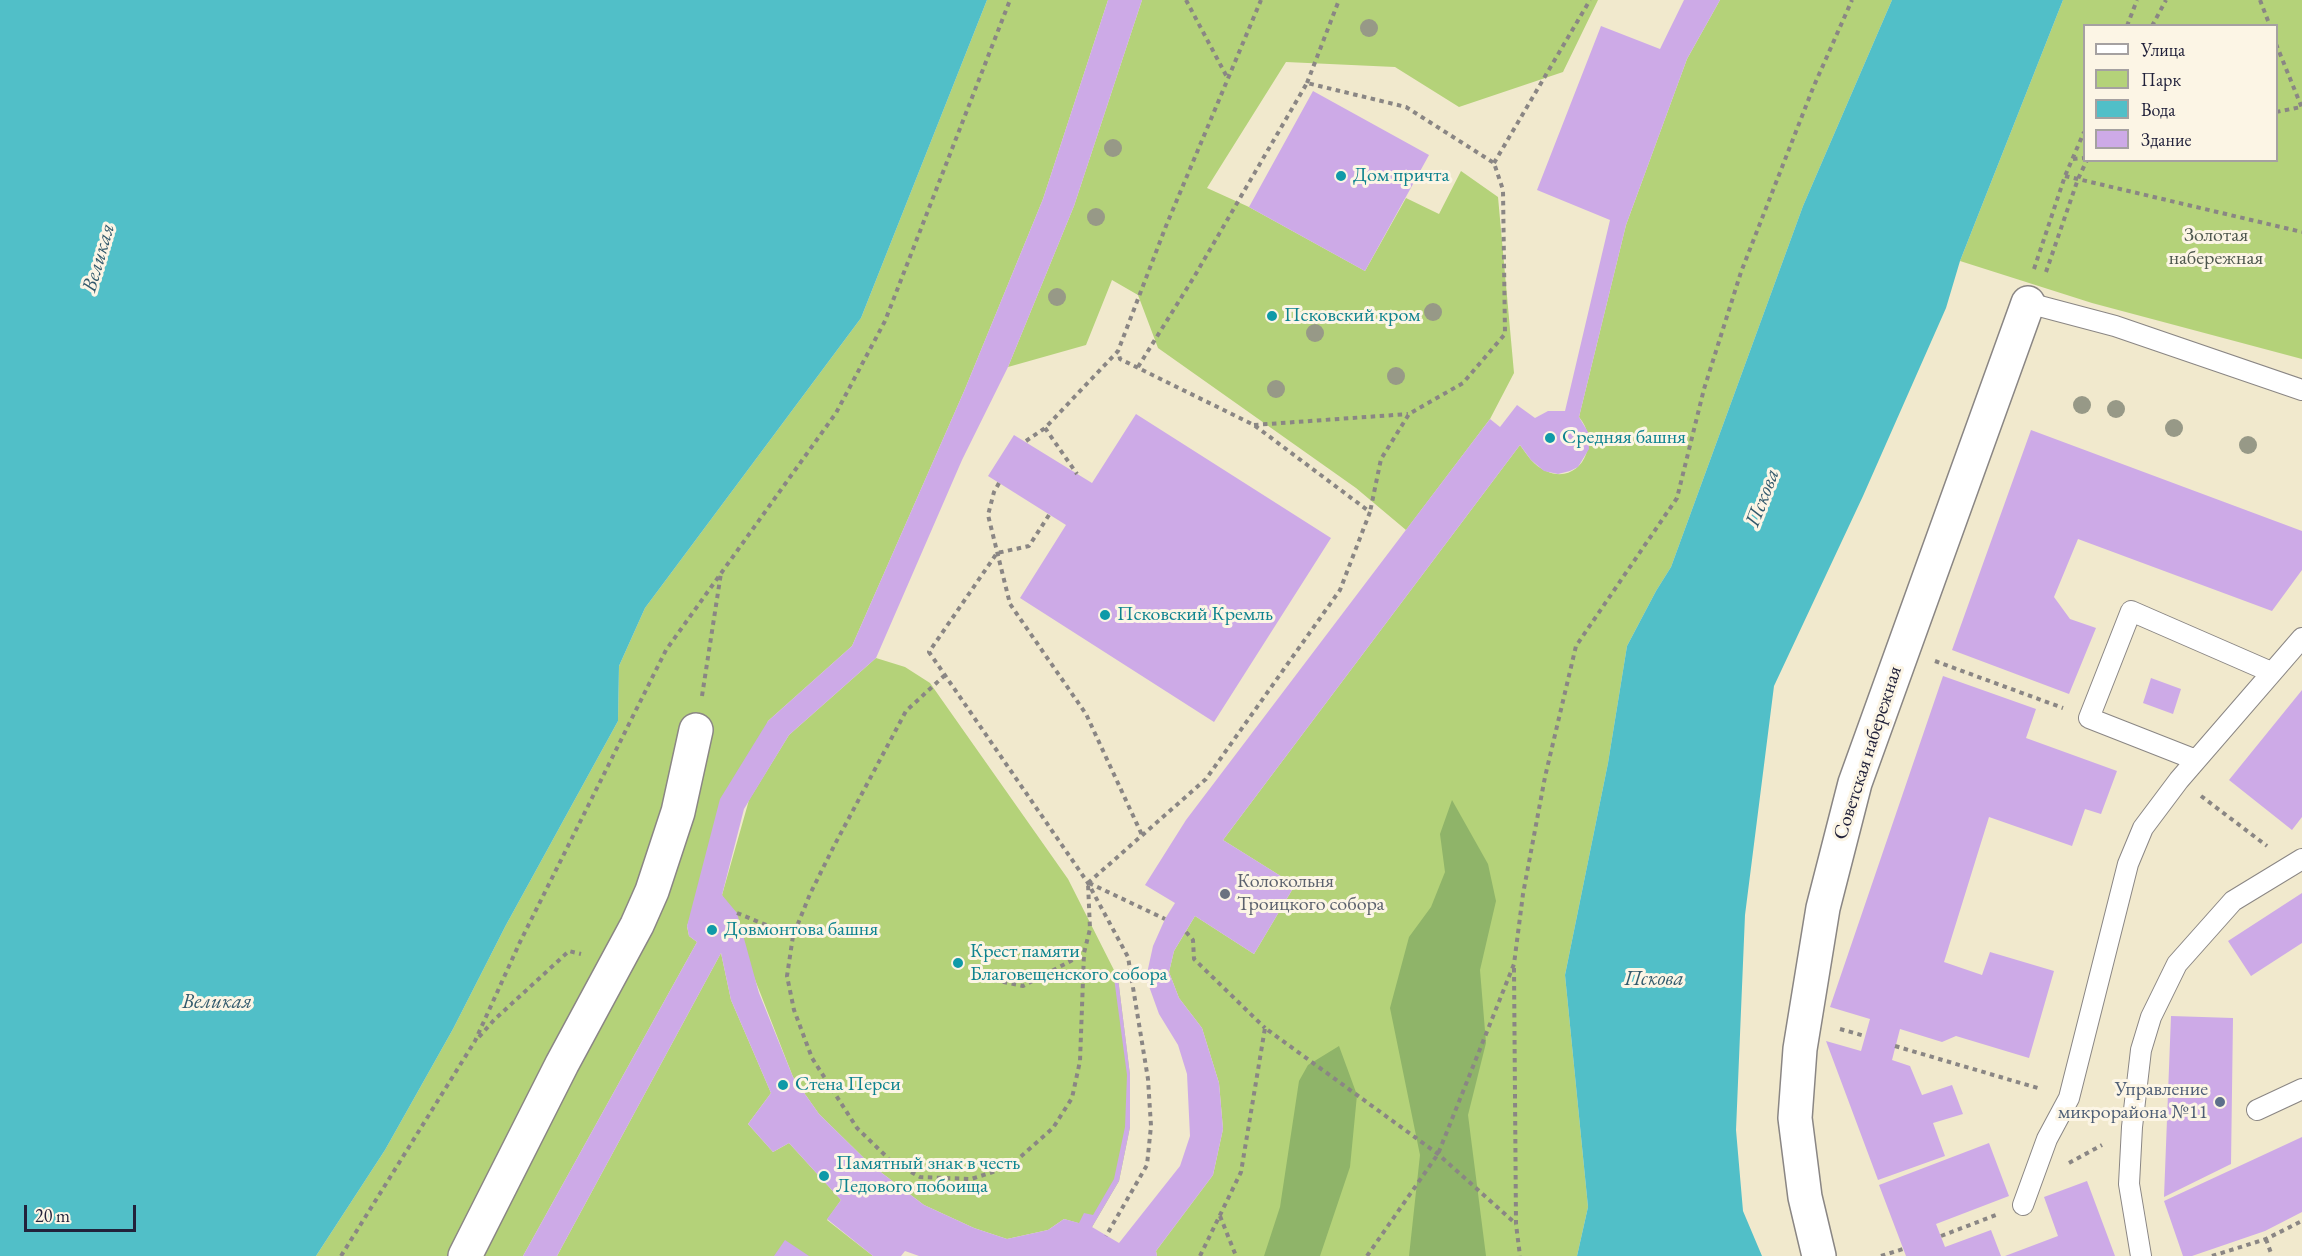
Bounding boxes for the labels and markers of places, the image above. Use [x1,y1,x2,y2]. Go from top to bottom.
place label: Дом причта [1353,164,1449,188]
marker: Дом причта [1334,169,1348,183]
place label: Псковский кром [1284,304,1421,328]
marker: Псковский кром [1265,309,1279,323]
place label: Средняя башня [1562,426,1686,450]
marker: Средняя башня [1543,431,1557,445]
place label: Псковский Кремль [1117,603,1273,627]
marker: Псковский Кремль [1098,608,1112,622]
place label: Колокольня Троицкого собора [1237,870,1385,917]
marker: Колокольня Троицкого собора [1218,887,1232,901]
place label: Довмонтова башня [724,918,878,942]
marker: Довмонтова башня [705,923,719,937]
place label: Крест памяти Благовещенского собора [970,940,1167,987]
marker: Крест памяти Благовещенского собора [951,956,965,970]
place label: Стена Перси [795,1073,901,1097]
marker: Стена Перси [776,1078,790,1092]
place label: Управление микрорайона №11 [2058,1078,2208,1125]
marker: Управление микрорайона №11 [2213,1095,2227,1109]
place label: Памятный знак в честь Ледового побоища [836,1152,1020,1199]
marker: Памятный знак в честь Ледового побоища [817,1169,831,1183]

